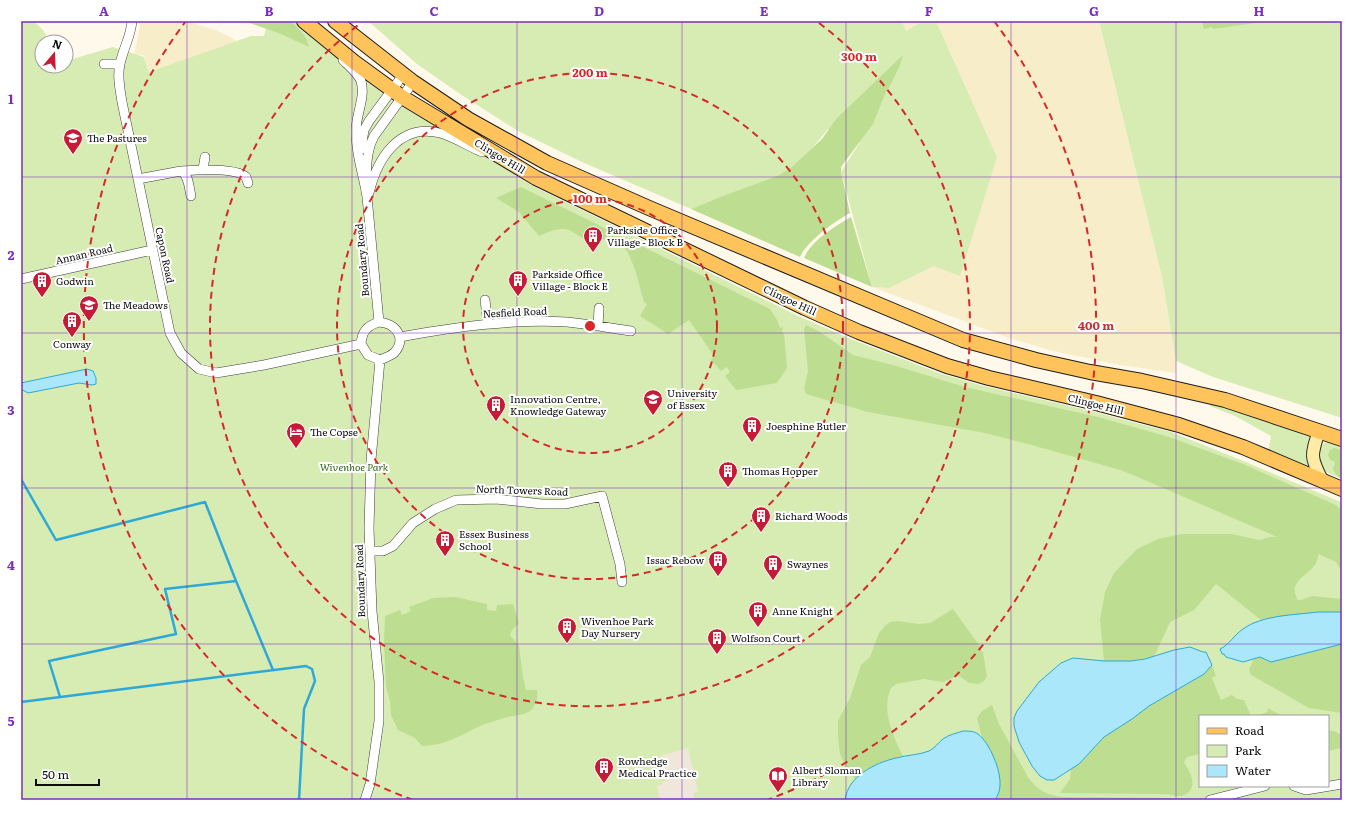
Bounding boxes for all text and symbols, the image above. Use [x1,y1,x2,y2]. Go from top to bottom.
text: A [99,1,109,20]
text: B [265,1,274,20]
text: C [429,1,439,20]
text: D [594,1,604,20]
text: E [760,1,769,20]
text: F [925,1,933,20]
text: G [1089,1,1099,20]
text: H [1254,1,1265,20]
north arrow [34,34,74,74]
text: N [51,35,65,53]
text: 300 m [841,47,877,65]
text: 200 m [572,63,608,81]
text: 1 [8,89,14,108]
school or university icon: The Pastures [62,127,84,155]
place label: The Pastures [87,130,147,145]
street label: Clingoe Hill [472,134,529,177]
text: 100 m [573,189,607,207]
place label: Parkside Office Village - Block B [607,222,683,249]
street label: Boundary Road [351,223,372,297]
street label: Capon Road [152,225,179,284]
building icon: Parkside Office Village - Block B [582,225,604,253]
street label: Annan Road [54,240,114,267]
text: 2 [8,245,15,264]
place label: Parkside Office Village - Block E [532,266,608,293]
building icon: Parkside Office Village - Block E [507,269,529,297]
building icon: Godwin [31,270,53,298]
place label: Godwin [56,273,94,288]
street label: Clingoe Hill [761,281,820,319]
school or university icon: The Meadows [78,294,100,322]
place label: The Meadows [103,297,168,312]
street label: Nesfield Road [482,302,548,321]
building icon: Conway [61,310,83,338]
text: 400 m [1078,316,1114,334]
centre of rings [583,319,597,333]
place label: Conway [53,336,91,351]
place label: University of Essex [667,385,718,412]
school or university icon: University of Essex [642,388,664,416]
street label: Clingoe Hill [1067,389,1126,418]
place label: Innovation Centre, Knowledge Gateway [510,391,606,418]
building icon: Innovation Centre, Knowledge Gateway [485,394,507,422]
text: 3 [7,400,15,419]
building icon: Joesphine Butler [741,415,763,443]
place label: Joesphine Butler [766,418,846,433]
hotel icon: The Copse [285,421,307,449]
place label: The Copse [310,424,358,439]
park label: Wivenhoe Park [320,459,389,474]
building icon: Thomas Hopper [717,460,739,488]
place label: Thomas Hopper [742,463,818,478]
street label: North Towers Road [476,480,569,499]
building icon: Richard Woods [750,505,772,533]
place label: Richard Woods [775,508,848,523]
place label: Essex Business School [459,526,529,553]
building icon: Essex Business School [434,529,456,557]
street label: Boundary Road [351,544,368,618]
building icon: Issac Rebow [707,549,729,577]
place label: Issac Rebow [646,552,704,567]
building icon: Swaynes [762,553,784,581]
text: 4 [7,555,15,574]
place label: Swaynes [787,556,829,571]
building icon: Anne Knight [747,600,769,628]
place label: Anne Knight [772,603,833,618]
place label: Wivenhoe Park Day Nursery [581,613,655,640]
building icon: Wivenhoe Park Day Nursery [556,616,578,644]
building icon: Wolfson Court [706,627,728,655]
place label: Wolfson Court [731,630,801,645]
text: 5 [7,711,15,730]
legend [1199,715,1329,787]
text: Road [1235,721,1265,739]
text: Park [1235,741,1262,759]
place label: Rowhedge Medical Practice [618,753,697,780]
building icon: Rowhedge Medical Practice [593,756,615,784]
scale bar [36,761,99,787]
text: Water [1235,761,1271,779]
place label: Albert Sloman Library [792,762,862,789]
text: 50 m [42,765,69,783]
library icon: Albert Sloman Library [767,765,789,793]

